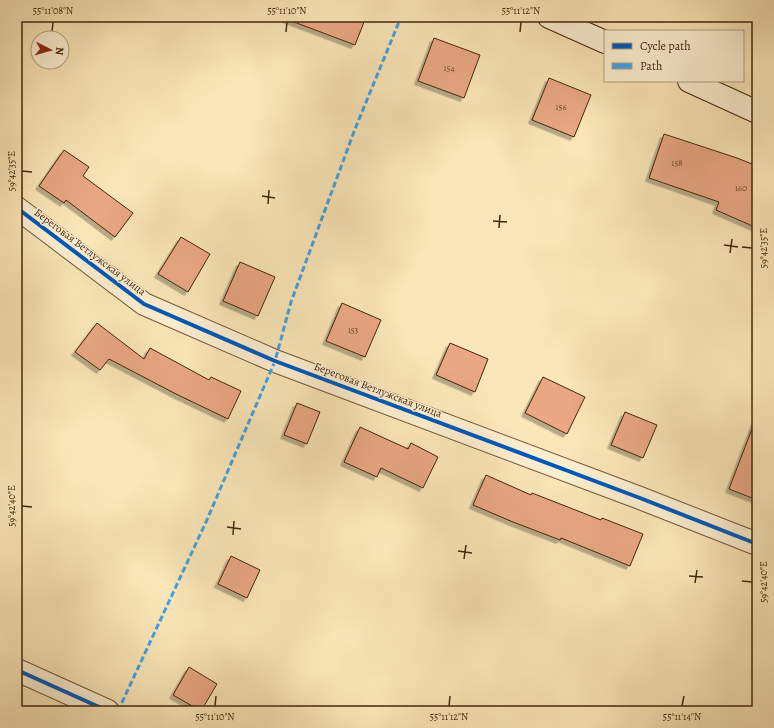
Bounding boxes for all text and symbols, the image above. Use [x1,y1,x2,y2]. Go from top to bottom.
text: 55°11'08"N [33,4,73,17]
text: 55°11'10"N [267,4,307,17]
text: 55°11'12"N [502,4,540,17]
north arrow [30,30,70,70]
legend [604,30,744,82]
text: Cycle path [640,38,691,54]
text: N [52,46,67,56]
text: Path [640,58,663,74]
house number: 154 [443,62,455,74]
house number: 156 [555,101,567,113]
text: 59°42'35"E [5,151,18,191]
house number: 158 [671,157,683,169]
house number: 160 [735,182,747,194]
street label: Береговая Ветлужская улица [31,205,150,299]
text: 59°42'35"E [757,228,770,268]
house number: 153 [348,324,359,336]
street label: Береговая Ветлужская улица [312,359,445,422]
text: 59°42'40"E [5,485,18,527]
text: 59°42'40"E [757,561,770,603]
text: 55°11'10"N [195,710,235,723]
text: 55°11'12"N [430,710,468,723]
text: 55°11'14"N [663,710,701,723]

